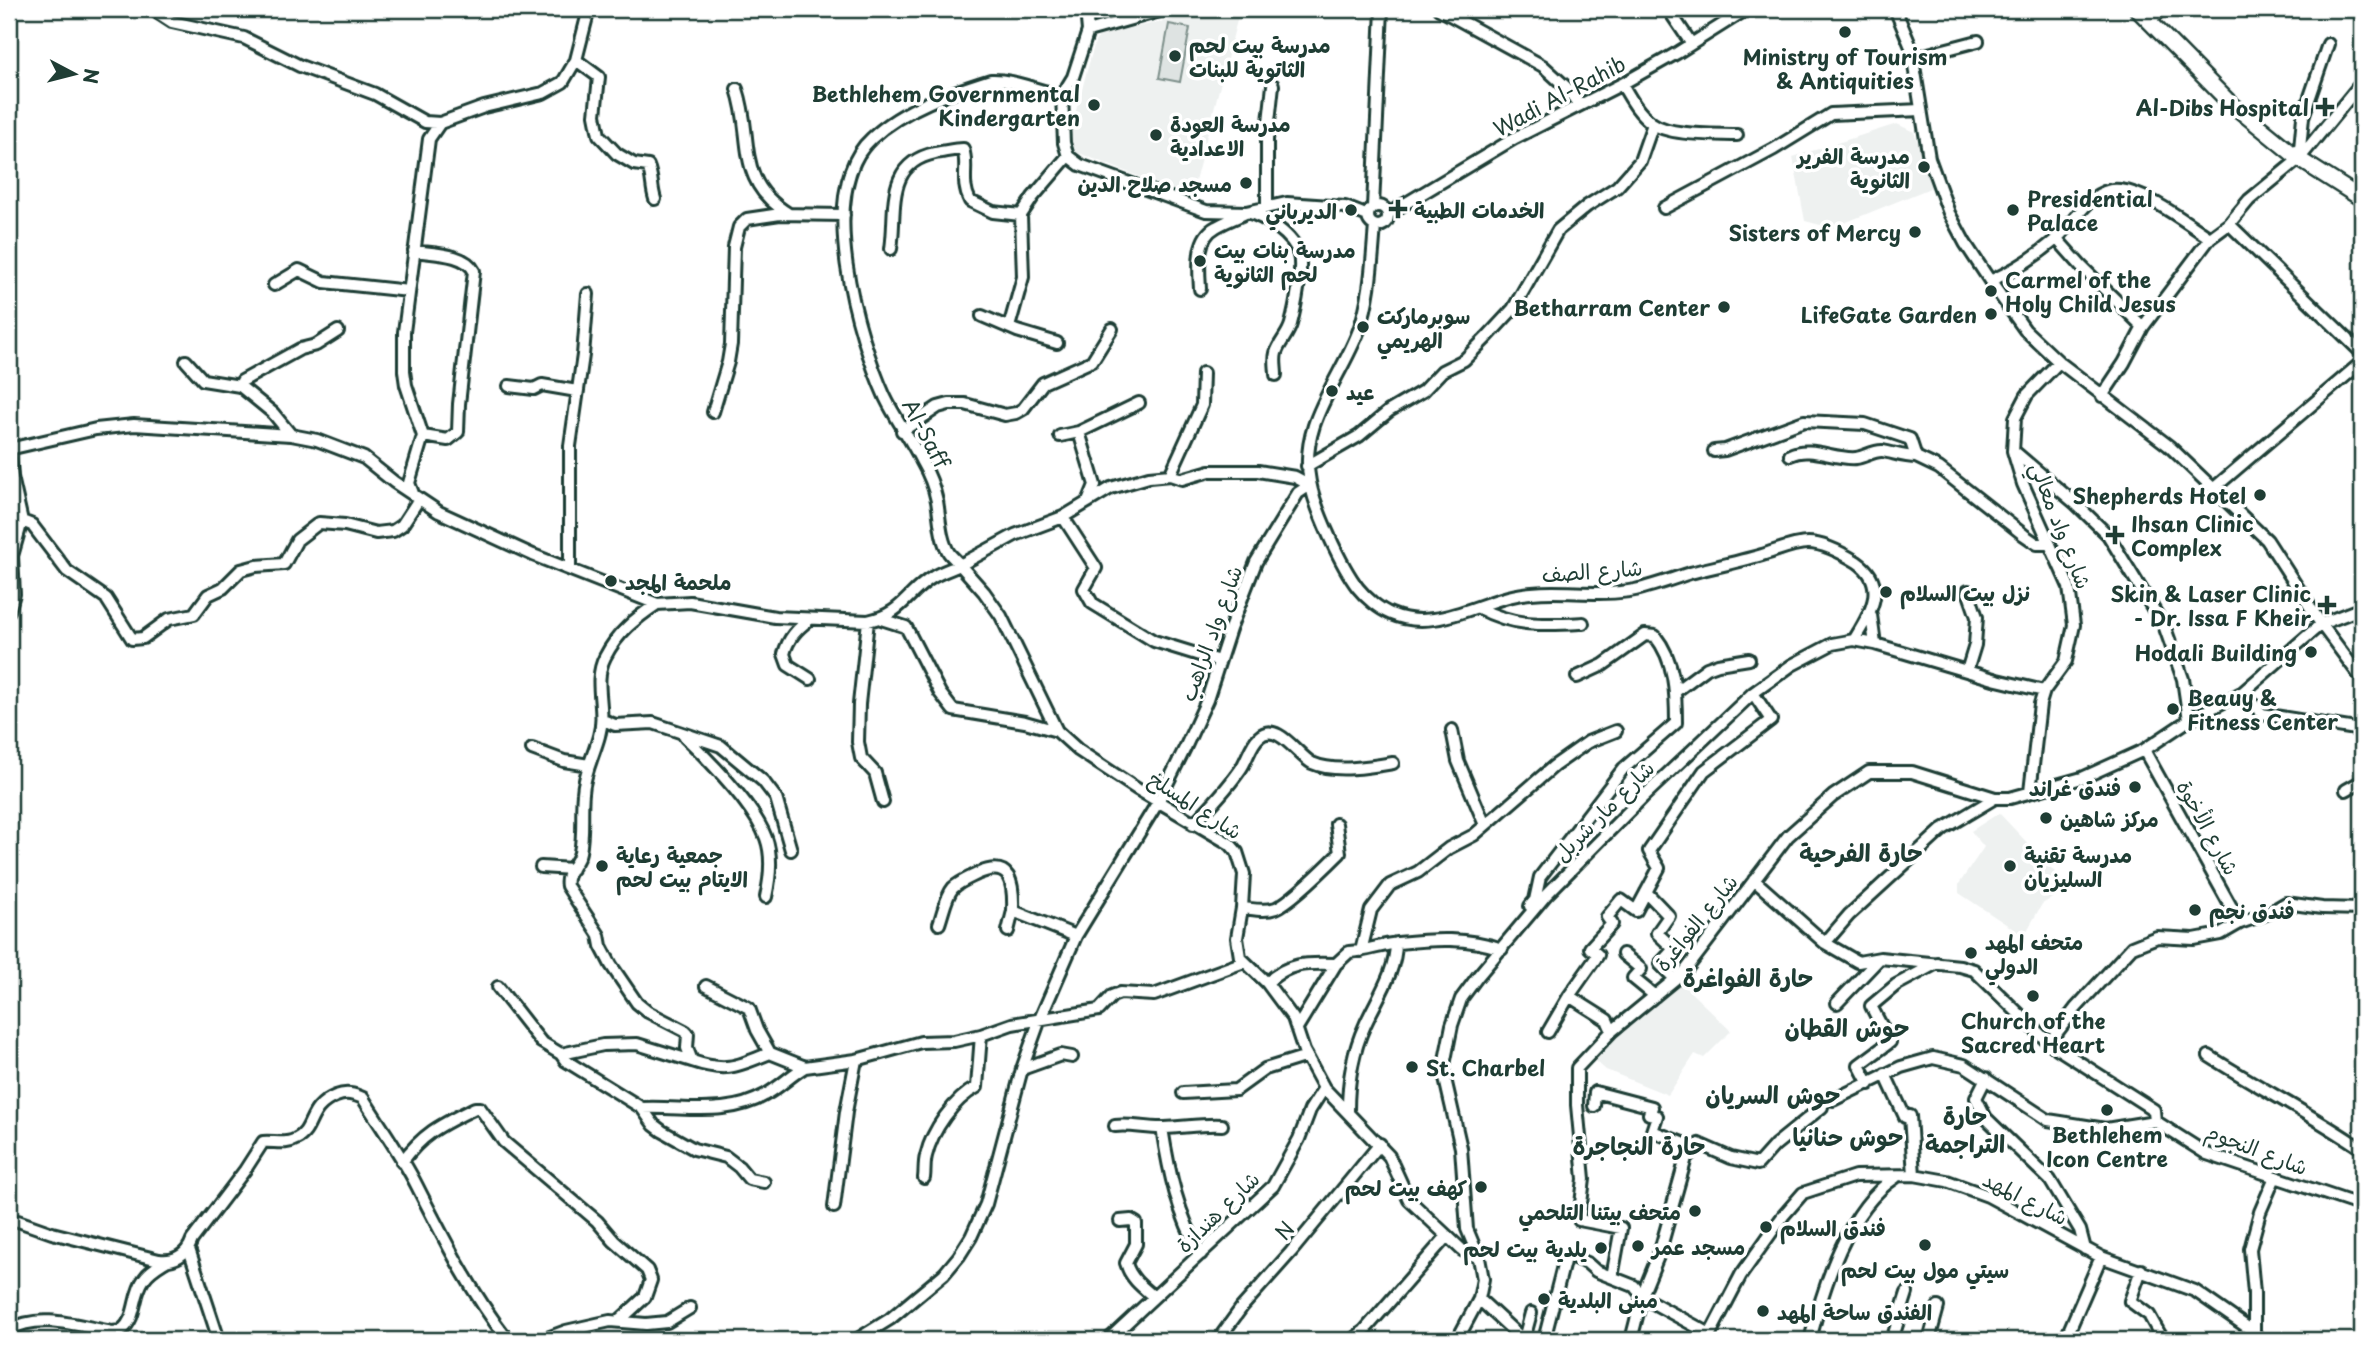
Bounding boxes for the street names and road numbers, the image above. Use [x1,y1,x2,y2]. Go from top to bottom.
street label: Wadi Al-Rahib [1487,47,1631,143]
street label: Al-Saff [895,392,959,475]
street label: شارع واد معالي [2018,457,2101,595]
street label: شارع الصف [1540,551,1644,590]
street label: شارع واد الراهب [1171,561,1250,706]
street label: شارع مار شربل [1545,752,1662,869]
street label: شارع المسلخ [1142,762,1249,847]
street label: شارع الأخوة [2169,774,2248,881]
street label: شارع الفواغرة [1646,866,1745,978]
street label: شارع النجوم [2201,1114,2313,1184]
street label: شارع المهد [1977,1162,2074,1233]
street label: شارع هندازة [1168,1163,1267,1260]
street label: N [1266,1213,1302,1247]

